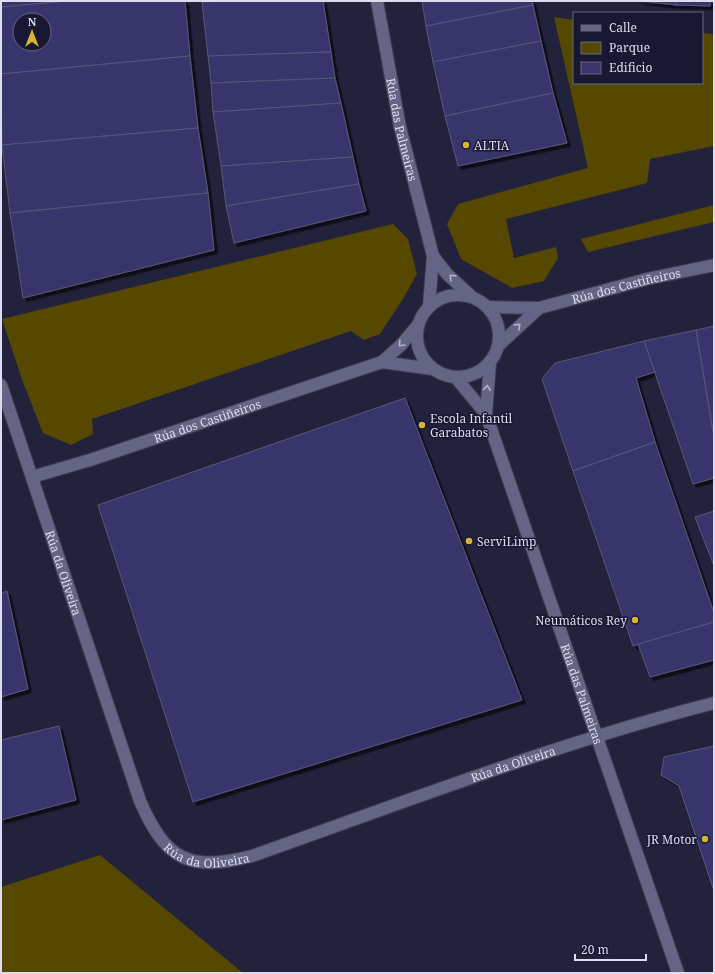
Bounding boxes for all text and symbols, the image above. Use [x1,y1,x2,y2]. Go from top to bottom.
north arrow [12,12,52,52]
legend [573,12,703,84]
text: N [28,14,37,29]
text: Calle [609,19,637,36]
text: Parque [609,39,650,56]
text: Edificio [609,59,652,76]
street label: Rúa das Palmeiras [383,77,422,183]
place label: ALTIA [474,137,510,154]
marker: ALTIA [461,140,471,150]
street label: Rúa dos Castiñeiros [570,264,682,307]
one-way arrow [449,275,457,282]
one-way arrow [513,323,521,330]
one-way arrow [398,339,405,347]
one-way arrow [482,385,491,391]
street label: Rúa dos Castiñeiros [151,395,263,447]
place label: Escola Infantil Garabatos [430,410,512,441]
marker: Escola Infantil Garabatos [417,420,427,430]
street label: Rúa da Oliveira [42,528,86,618]
place label: ServiLimp [477,533,536,550]
marker: ServiLimp [464,536,474,546]
place label: Neumáticos Rey [535,612,627,629]
marker: Neumáticos Rey [630,615,640,625]
street label: Rúa das Palmeiras [557,641,607,746]
street label: Rúa da Oliveira [468,741,558,786]
place label: JR Motor [646,831,697,848]
marker: JR Motor [700,834,710,844]
street label: Rúa da Oliveira [160,839,251,871]
scale bar [575,936,646,962]
text: 20 m [581,941,609,958]

